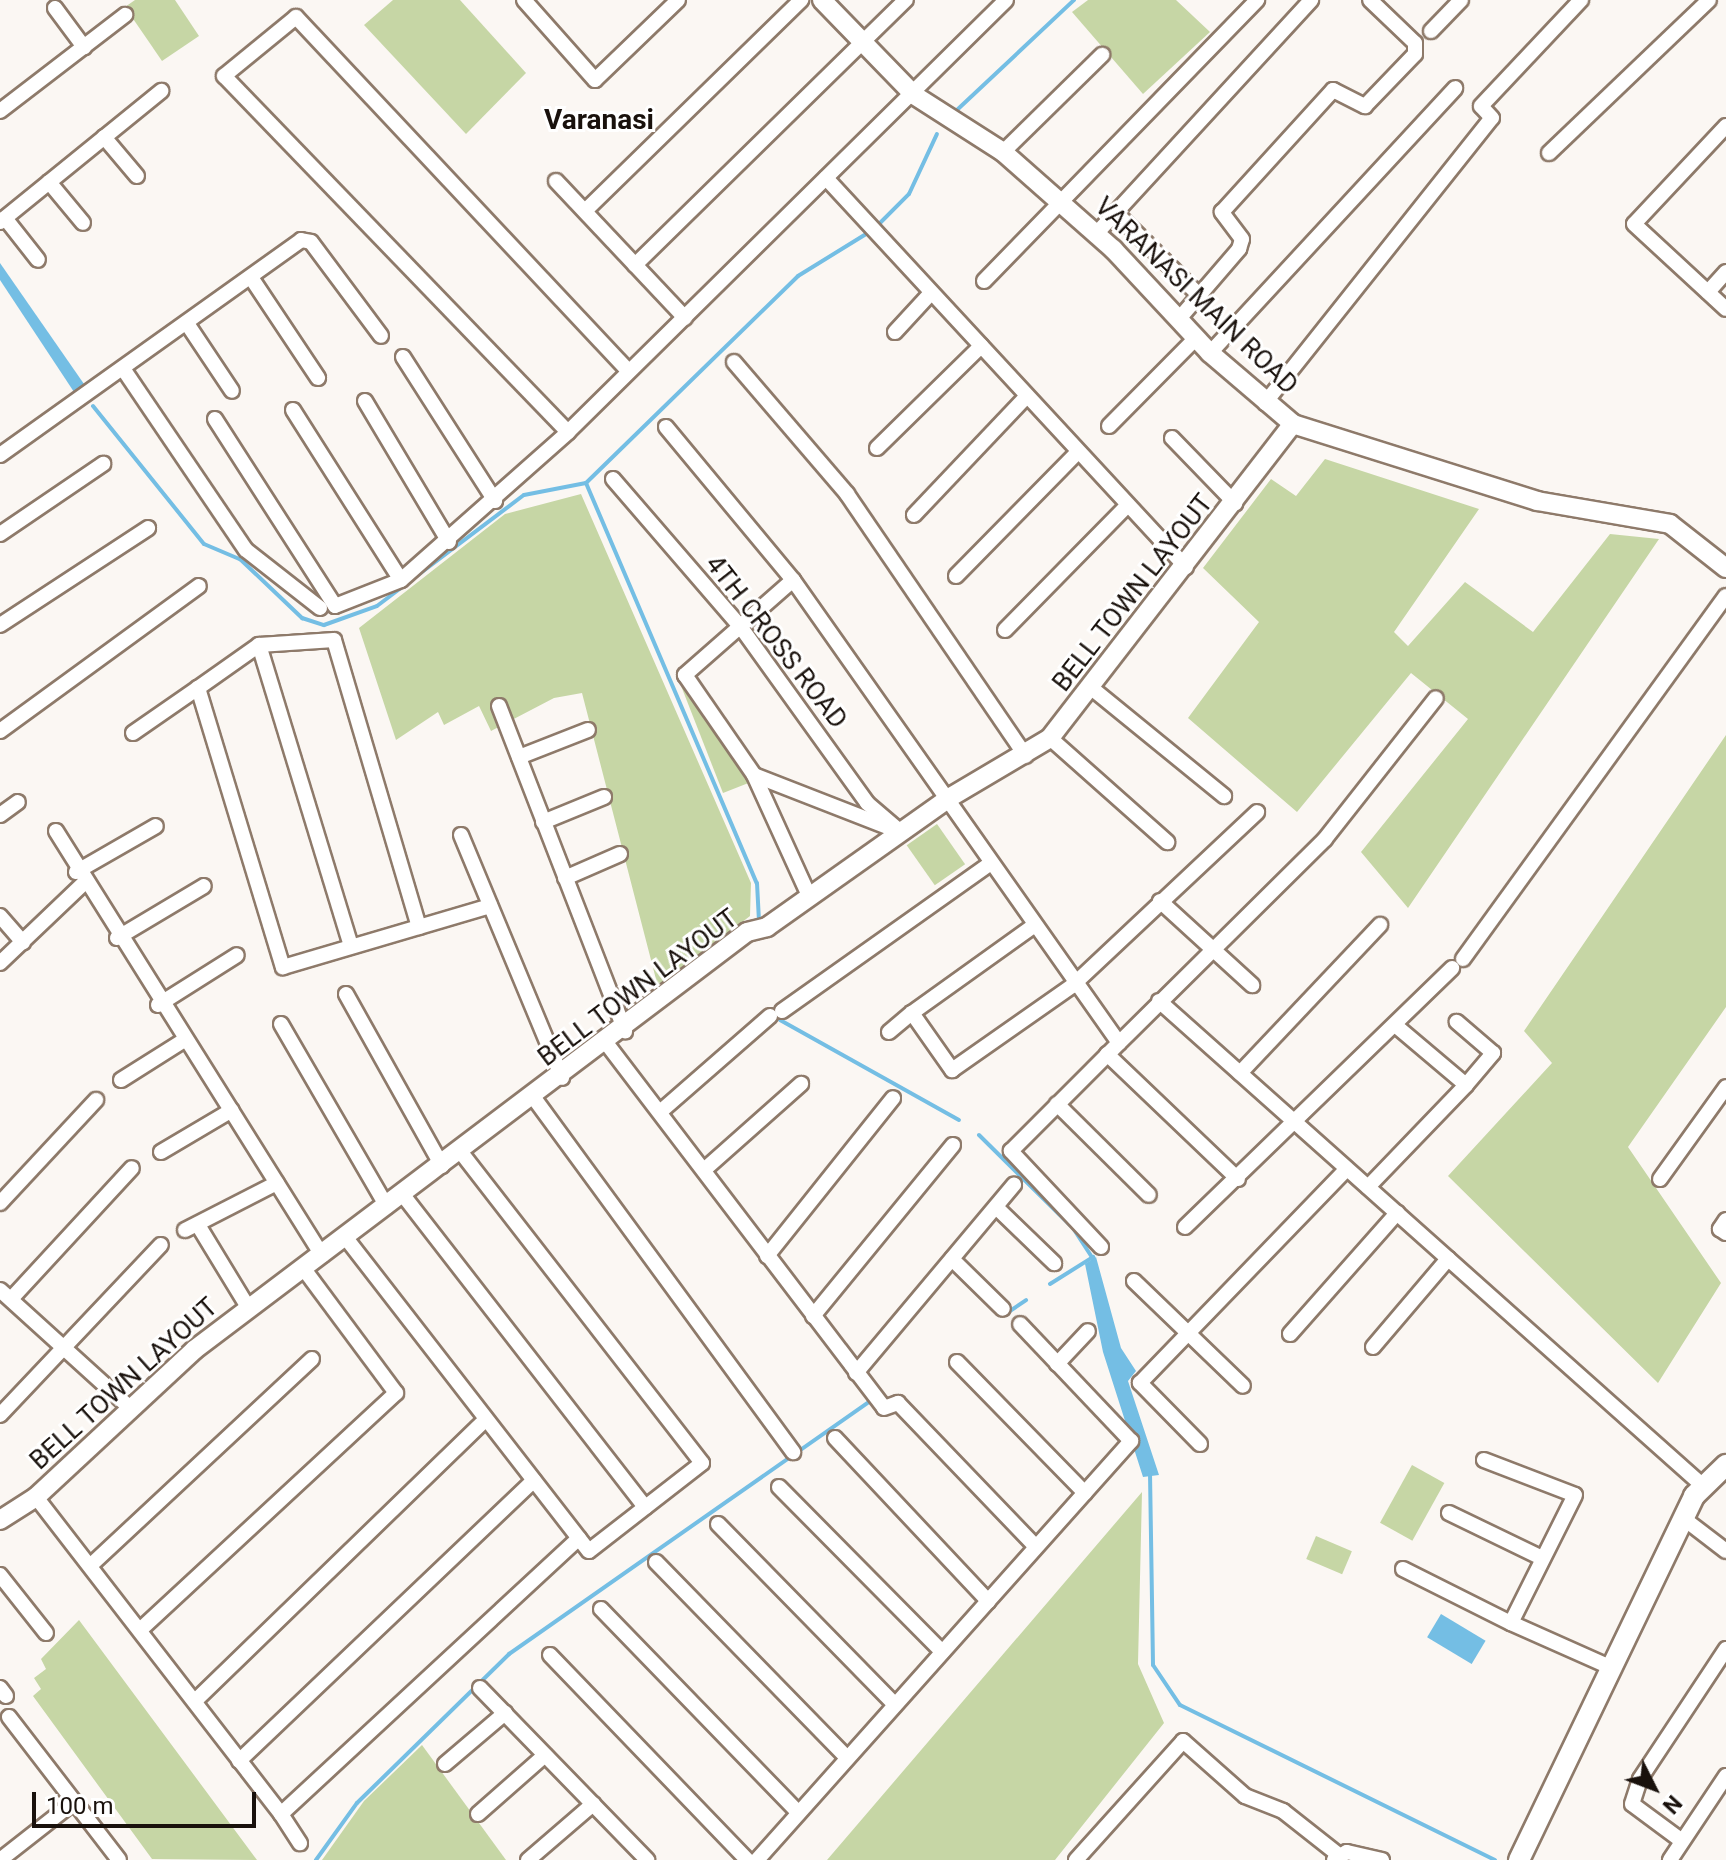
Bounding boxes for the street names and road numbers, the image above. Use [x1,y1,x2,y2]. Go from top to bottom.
street label: VARANASI MAIN ROAD [1088,191,1304,401]
street label: BELL TOWN LAYOUT [1046,488,1220,698]
street label: 4TH CROSS ROAD [699,549,853,735]
street label: BELL TOWN LAYOUT [532,903,744,1073]
street label: BELL TOWN LAYOUT [24,1291,224,1477]

